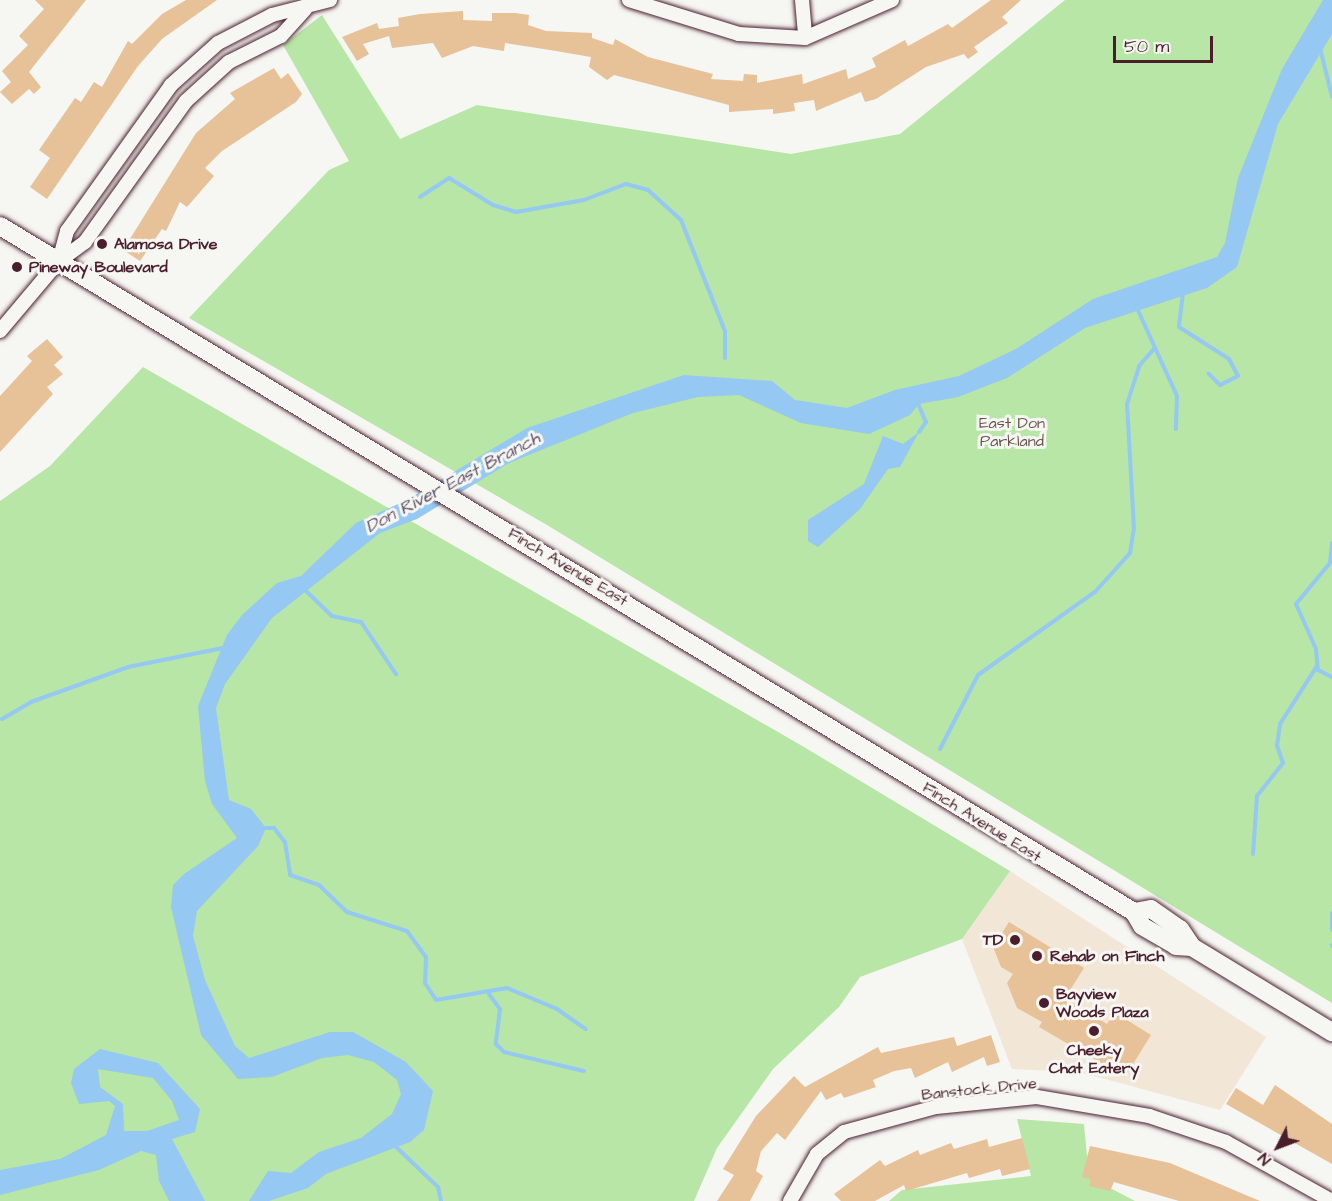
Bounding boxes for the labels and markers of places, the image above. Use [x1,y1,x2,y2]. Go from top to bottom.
place label: Alamosa Drive [114,234,218,254]
marker: Alamosa Drive [95,237,109,251]
place label: Pineway Boulevard [29,257,168,277]
marker: Pineway Boulevard [10,260,24,274]
place label: TD [983,930,1003,950]
marker: TD [1008,933,1022,947]
place label: Rehab on Finch [1050,946,1164,966]
marker: Rehab on Finch [1028,947,1046,965]
place label: Bayview Woods Plaza [1056,984,1149,1022]
marker: Bayview Woods Plaza [1037,996,1051,1010]
marker: Cheeky Chat Eatery [1087,1024,1101,1038]
place label: Cheeky Chat Eatery [1049,1040,1139,1078]

